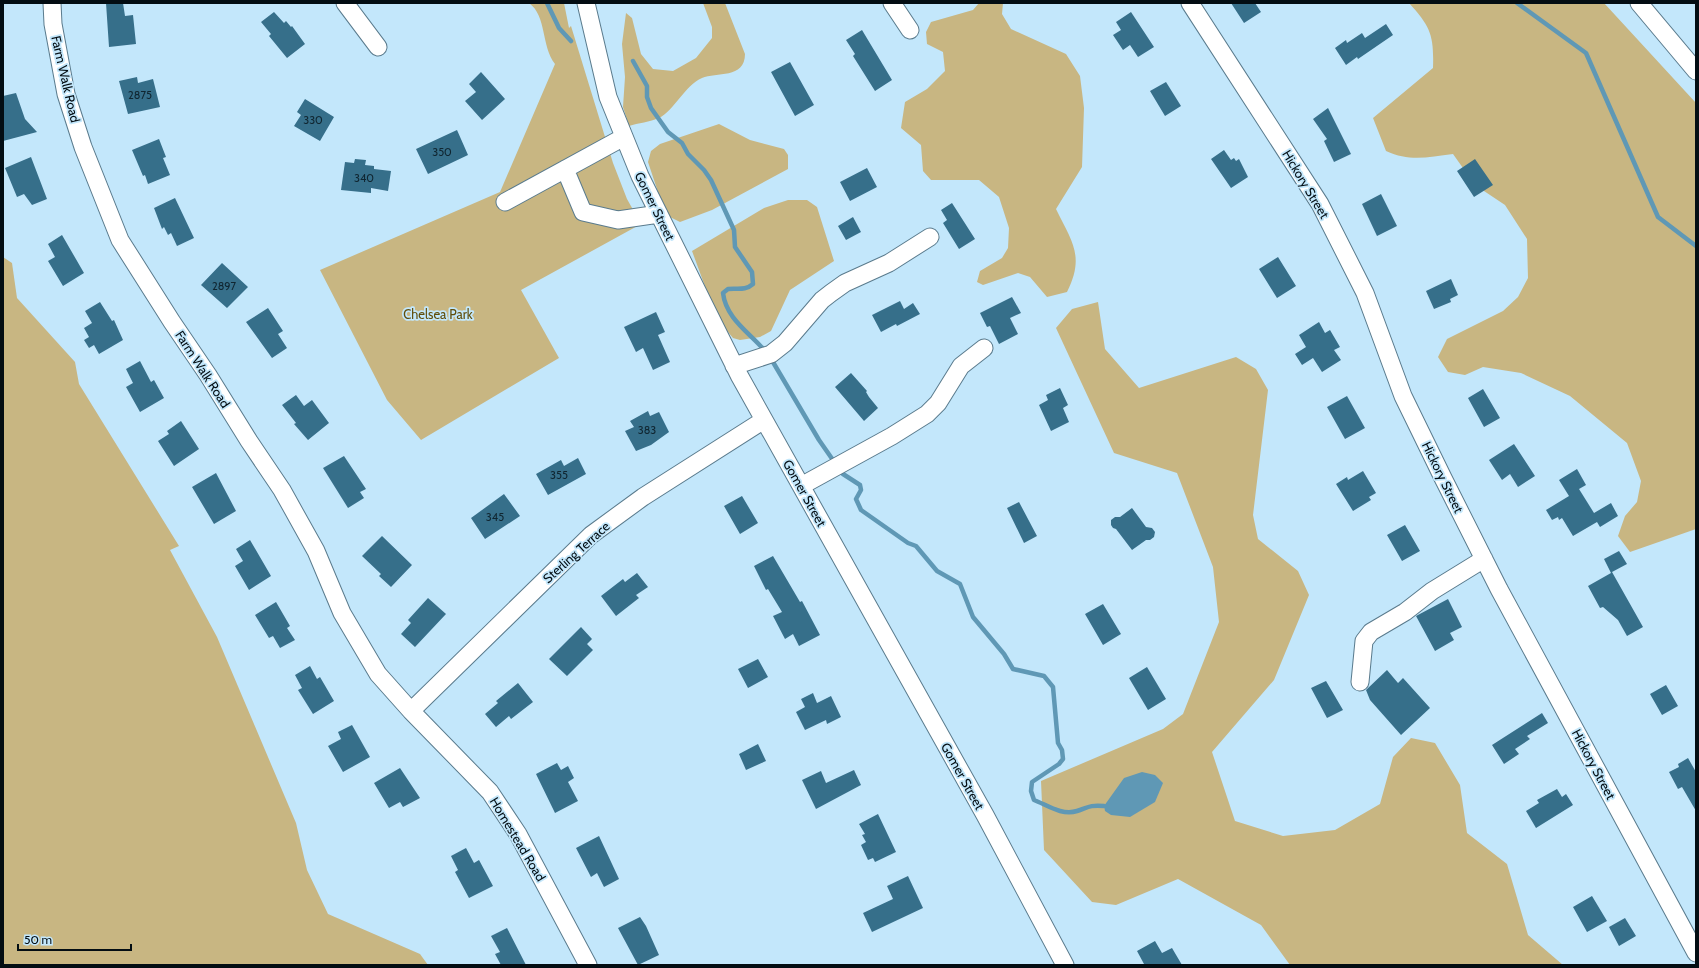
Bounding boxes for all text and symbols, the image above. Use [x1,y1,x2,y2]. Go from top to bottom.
street label: Farm Walk Road [48,34,84,124]
house number: 2875 [128,88,152,102]
house number: 330 [303,113,323,127]
house number: 350 [432,145,452,159]
street label: Hickory Street [1279,147,1333,222]
street label: Gomer Street [632,169,679,243]
house number: 340 [354,171,374,185]
house number: 2897 [212,279,237,293]
park label: Chelsea Park [403,306,473,322]
street label: Farm Walk Road [172,327,234,411]
house number: 383 [638,423,656,437]
street label: Hickory Street [1419,439,1467,516]
street label: Gomer Street [780,457,830,530]
house number: 355 [550,468,568,482]
house number: 345 [486,510,504,524]
street label: Sterling Terrace [539,518,613,586]
street label: Hickory Street [1569,726,1620,802]
street label: Gomer Street [938,740,988,813]
street label: Homestead Road [487,794,549,884]
scale bar [18,926,131,952]
text: 50 m [24,932,52,947]

